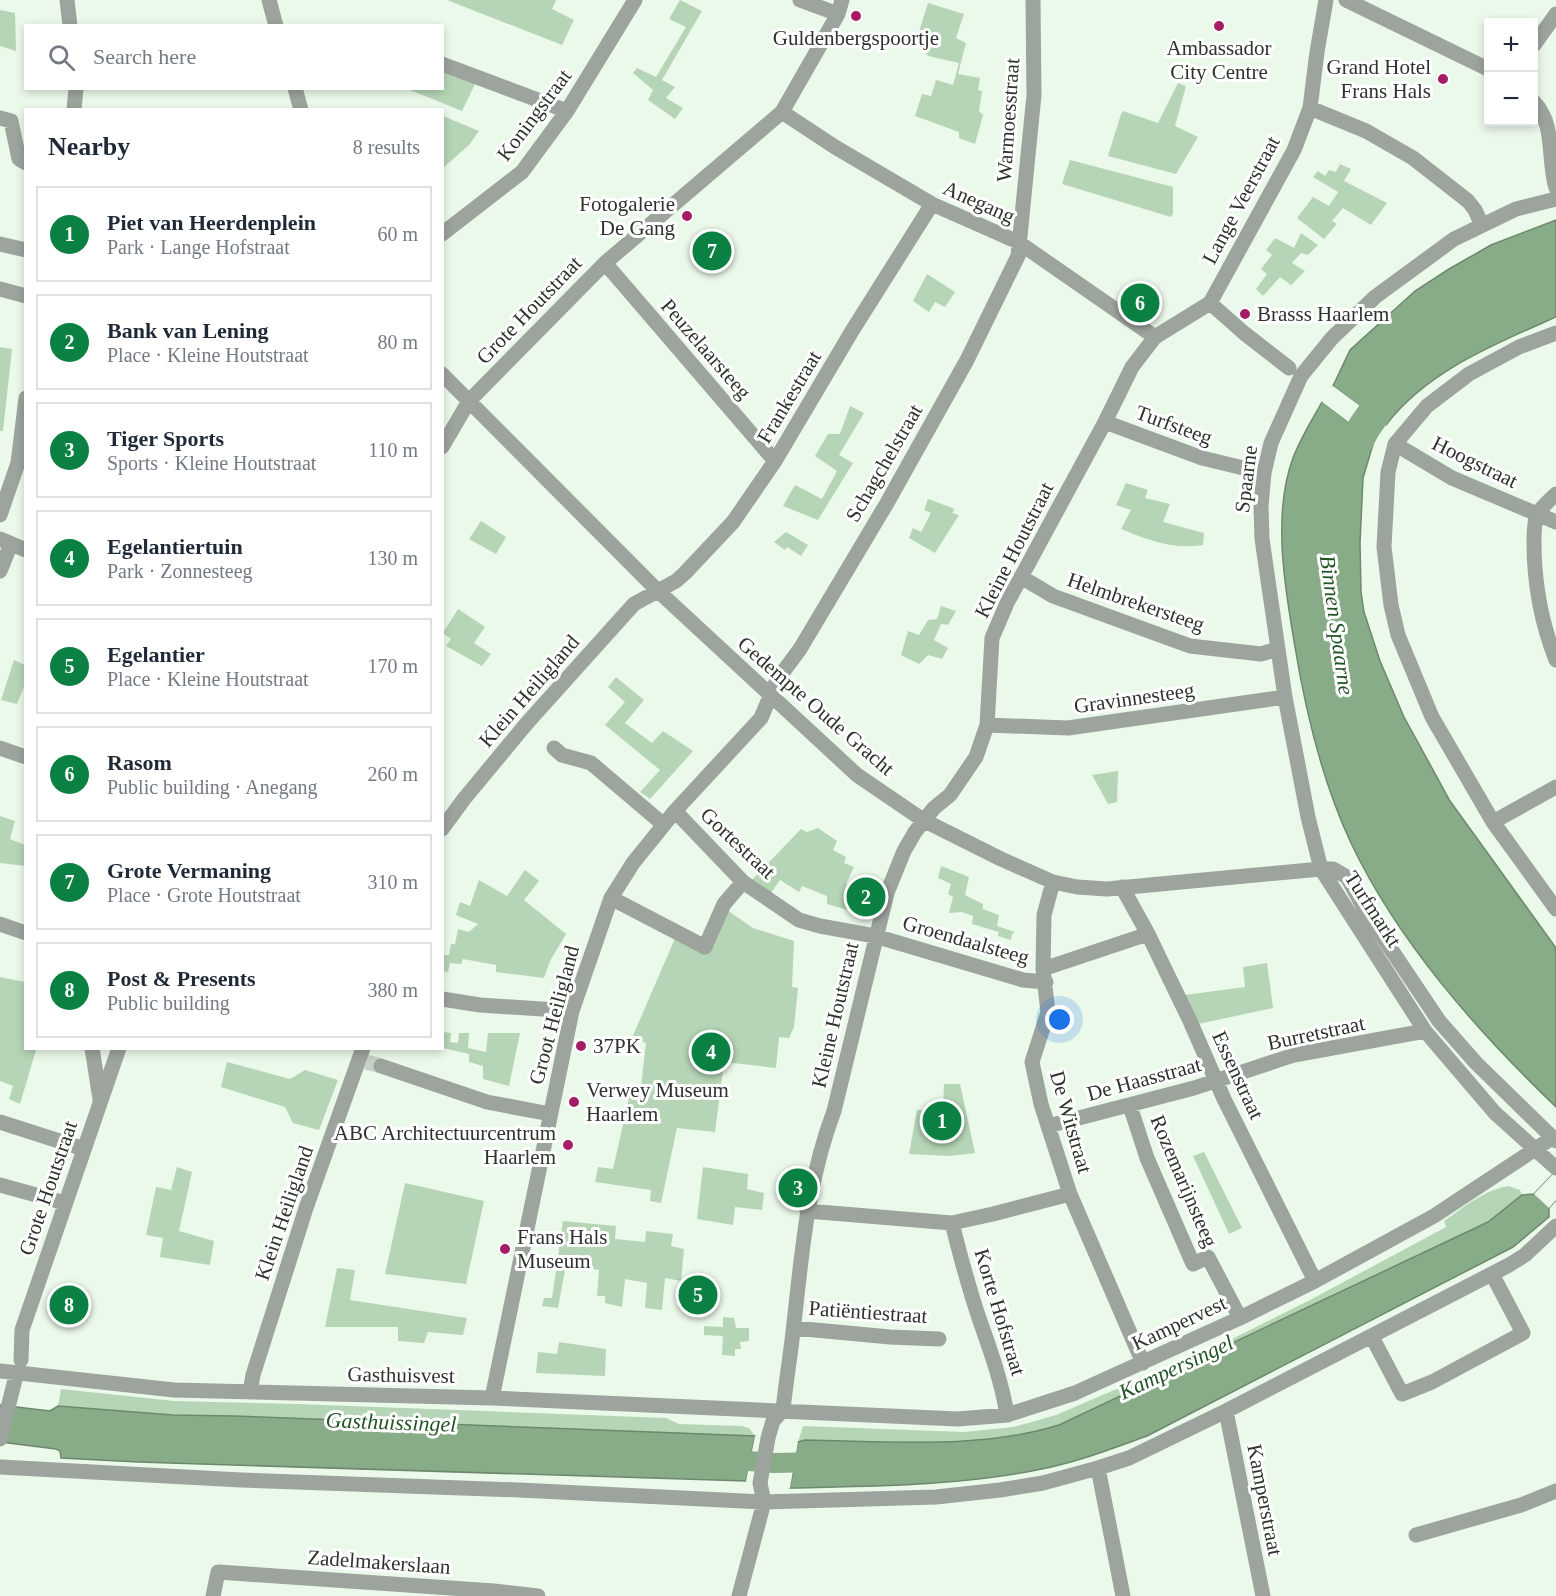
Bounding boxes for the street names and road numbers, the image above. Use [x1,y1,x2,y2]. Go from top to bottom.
street label: Warmoesstraat [992,57,1024,183]
street label: Koningstraat [492,64,576,166]
street label: Lange Veerstraat [1197,132,1285,268]
street label: Anegang [939,176,1019,229]
street label: Grote Houtstraat [472,251,587,369]
street label: Peuzelaarsteeg [656,294,756,404]
street label: Frankestraat [752,346,826,448]
street label: Schagchelstraat [841,400,927,526]
street label: Turfsteeg [1132,400,1216,450]
street label: Hoogstraat [1428,431,1522,493]
street label: Spaarne [1230,444,1262,514]
street label: Kleine Houtstraat [970,478,1059,622]
street label: Helmbrekersteeg [1064,567,1208,637]
street label: Klein Heiligland [474,630,584,752]
street label: Gedempte Oude Gracht [733,632,899,781]
street label: Gravinnesteeg [1072,678,1196,718]
street label: Gortestraat [696,802,780,884]
street label: Turfmarkt [1340,867,1406,952]
street label: Groendaalsteeg [900,910,1033,970]
street label: Kleine Houtstraat [807,940,863,1090]
street label: Groot Heiligland [524,942,584,1087]
street label: Burretstraat [1265,1011,1367,1055]
street label: Essenstraat [1207,1027,1269,1123]
street label: De Haasstraat [1084,1052,1204,1106]
street label: De Witstraat [1045,1068,1097,1176]
street label: Rozemarijnsteeg [1145,1111,1223,1251]
street label: Grote Houtstraat [14,1117,82,1258]
street label: Klein Heiligland [250,1142,318,1283]
street label: Korte Hofstraat [969,1246,1031,1378]
street label: Kampervest [1128,1291,1230,1355]
street label: Patiëntiestraat [808,1296,928,1328]
street label: Gasthuisvest [347,1362,455,1388]
street label: Kamperstraat [1242,1442,1288,1558]
street label: Zadelmakerslaan [307,1545,452,1579]

